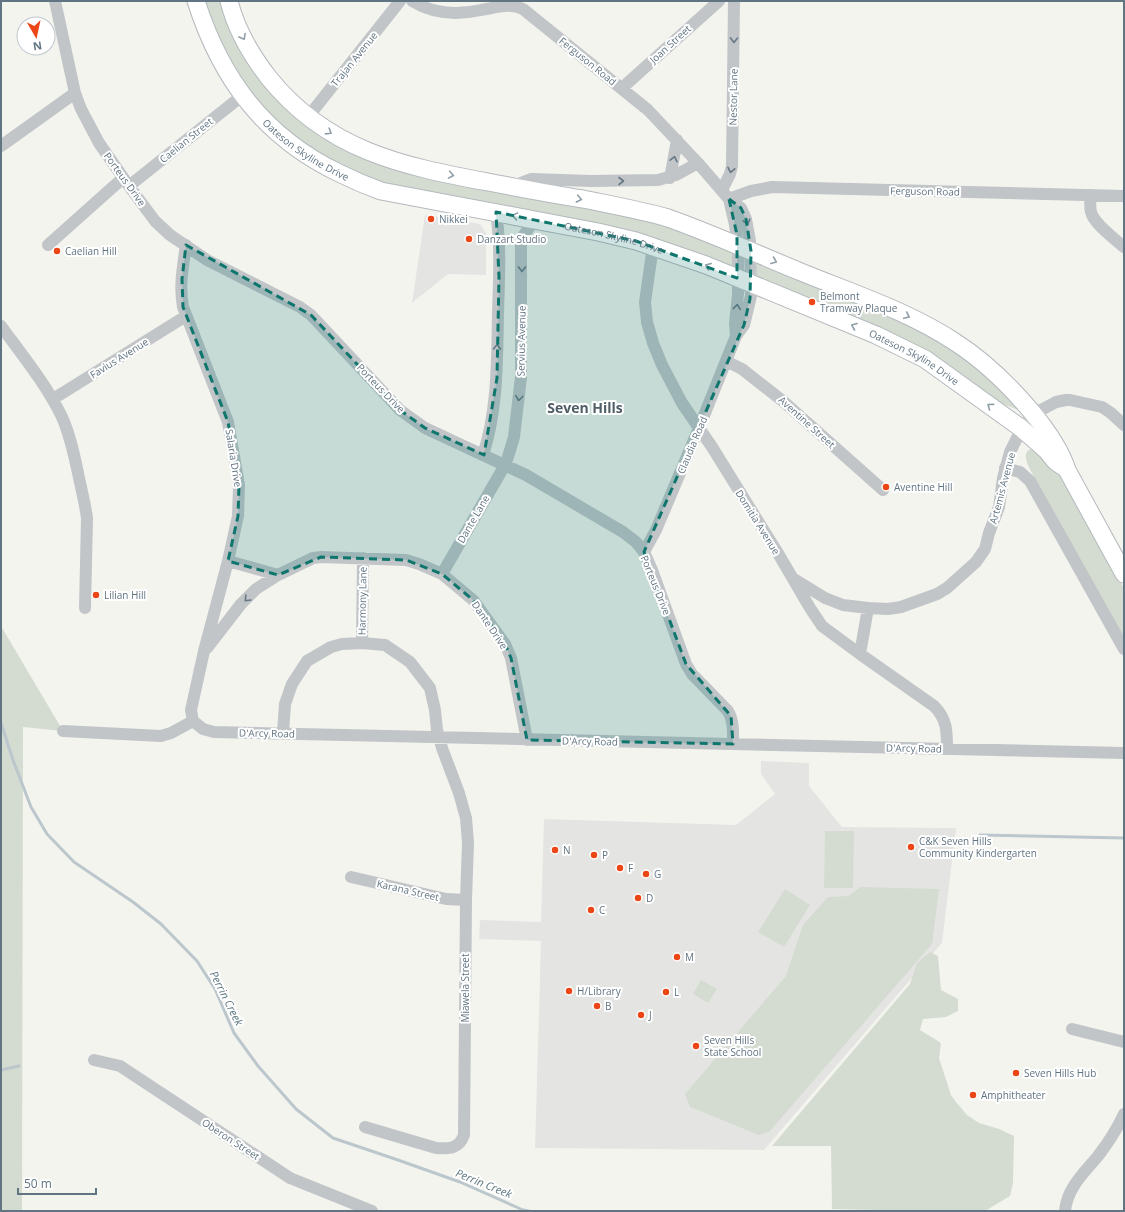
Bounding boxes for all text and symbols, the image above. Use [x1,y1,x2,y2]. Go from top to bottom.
north arrow [16,16,56,56]
street label: Joan Street [646,21,694,67]
street label: Trajan Avenue [328,28,381,89]
one-way arrow [238,33,245,40]
street label: Ferguson Road [556,34,620,88]
one-way arrow [730,37,738,43]
text: N [32,38,43,54]
street label: Nestor Lane [726,68,741,125]
street label: Caelian Street [156,114,216,166]
street label: Oateson Skyline Drive [260,116,352,184]
one-way arrow [325,128,332,135]
street label: Porteus Drive [101,149,149,209]
one-way arrow [669,156,677,162]
one-way arrow [727,166,735,173]
one-way arrow [448,170,454,179]
one-way arrow [618,177,624,185]
street label: Ferguson Road [890,183,960,199]
one-way arrow [576,194,582,202]
place label: Nikkei [439,212,468,226]
one-way arrow [512,212,518,221]
marker: Nikkei [426,214,436,224]
one-way arrow [742,218,750,225]
street label: Oateson Skyline Drive [563,219,666,257]
place label: Danzart Studio [477,232,546,246]
marker: Danzart Studio [464,234,474,244]
place label: Caelian Hill [65,244,117,258]
marker: Caelian Hill [52,246,62,256]
one-way arrow [770,256,777,264]
one-way arrow [705,262,712,270]
one-way arrow [517,266,526,272]
place label: Belmont Tramway Plaque [820,289,898,315]
marker: Belmont Tramway Plaque [807,297,817,307]
one-way arrow [732,304,741,310]
street label: Servius Avenue [513,305,529,377]
one-way arrow [902,311,910,319]
one-way arrow [851,323,859,331]
street label: Oateson Skyline Drive [867,326,962,388]
street label: Favius Avenue [87,334,151,382]
one-way arrow [493,344,501,350]
street label: Porteus Drive [354,360,408,416]
street label: Aventine Street [776,393,839,451]
one-way arrow [515,395,524,402]
district label: Seven Hills [547,398,623,417]
one-way arrow [987,404,994,411]
street label: Claudia Road [674,414,710,476]
street label: Salaria Drive [223,428,246,488]
street label: Artemis Avenue [986,450,1018,525]
place label: Aventine Hill [894,480,952,494]
marker: Aventine Hill [881,482,891,492]
street label: Domitia Avenue [732,487,784,557]
street label: Dante Lane [454,492,493,546]
street label: Porteus Drive [638,553,674,617]
street label: Harmony Lane [354,566,370,635]
place label: Lilian Hill [104,588,146,602]
marker: Lilian Hill [91,590,101,600]
one-way arrow [244,594,252,602]
street label: Dante Drive [469,598,511,652]
street label: D'Arcy Road [239,726,295,740]
street label: D'Arcy Road [562,734,618,748]
street label: D'Arcy Road [886,741,942,755]
place label: C&K Seven Hills Community Kindergarten [919,834,1037,860]
marker: C&K Seven Hills Community Kindergarten [906,842,916,852]
place label: N [563,843,571,857]
marker: N [550,845,560,855]
place label: P [602,848,608,862]
marker: P [589,850,599,860]
place label: F [628,861,633,875]
marker: F [615,863,625,873]
place label: G [654,867,661,881]
marker: G [641,869,651,879]
street label: Karana Street [375,876,441,904]
place label: D [646,891,653,905]
marker: D [633,893,643,903]
place label: C [599,903,605,917]
marker: C [586,905,596,915]
place label: M [685,950,694,964]
marker: M [672,952,682,962]
street label: Miawela Street [458,953,472,1023]
water label: Perrin Creek [207,968,247,1028]
place label: H/Library [577,984,622,998]
place label: L [674,985,679,999]
marker: H/Library [564,986,574,996]
marker: L [661,987,671,997]
place label: B [605,999,611,1013]
marker: B [592,1001,602,1011]
place label: J [648,1008,652,1022]
marker: J [636,1010,646,1020]
place label: Seven Hills State School [704,1033,761,1059]
marker: Seven Hills State School [691,1041,701,1051]
place label: Seven Hills Hub [1024,1066,1096,1080]
marker: Seven Hills Hub [1011,1068,1021,1078]
place label: Amphitheater [981,1088,1046,1102]
marker: Amphitheater [968,1090,978,1100]
street label: Oberon Street [199,1115,263,1163]
water label: Perrin Creek [454,1165,515,1201]
scale bar [18,1170,96,1196]
text: 50 m [24,1175,52,1192]

